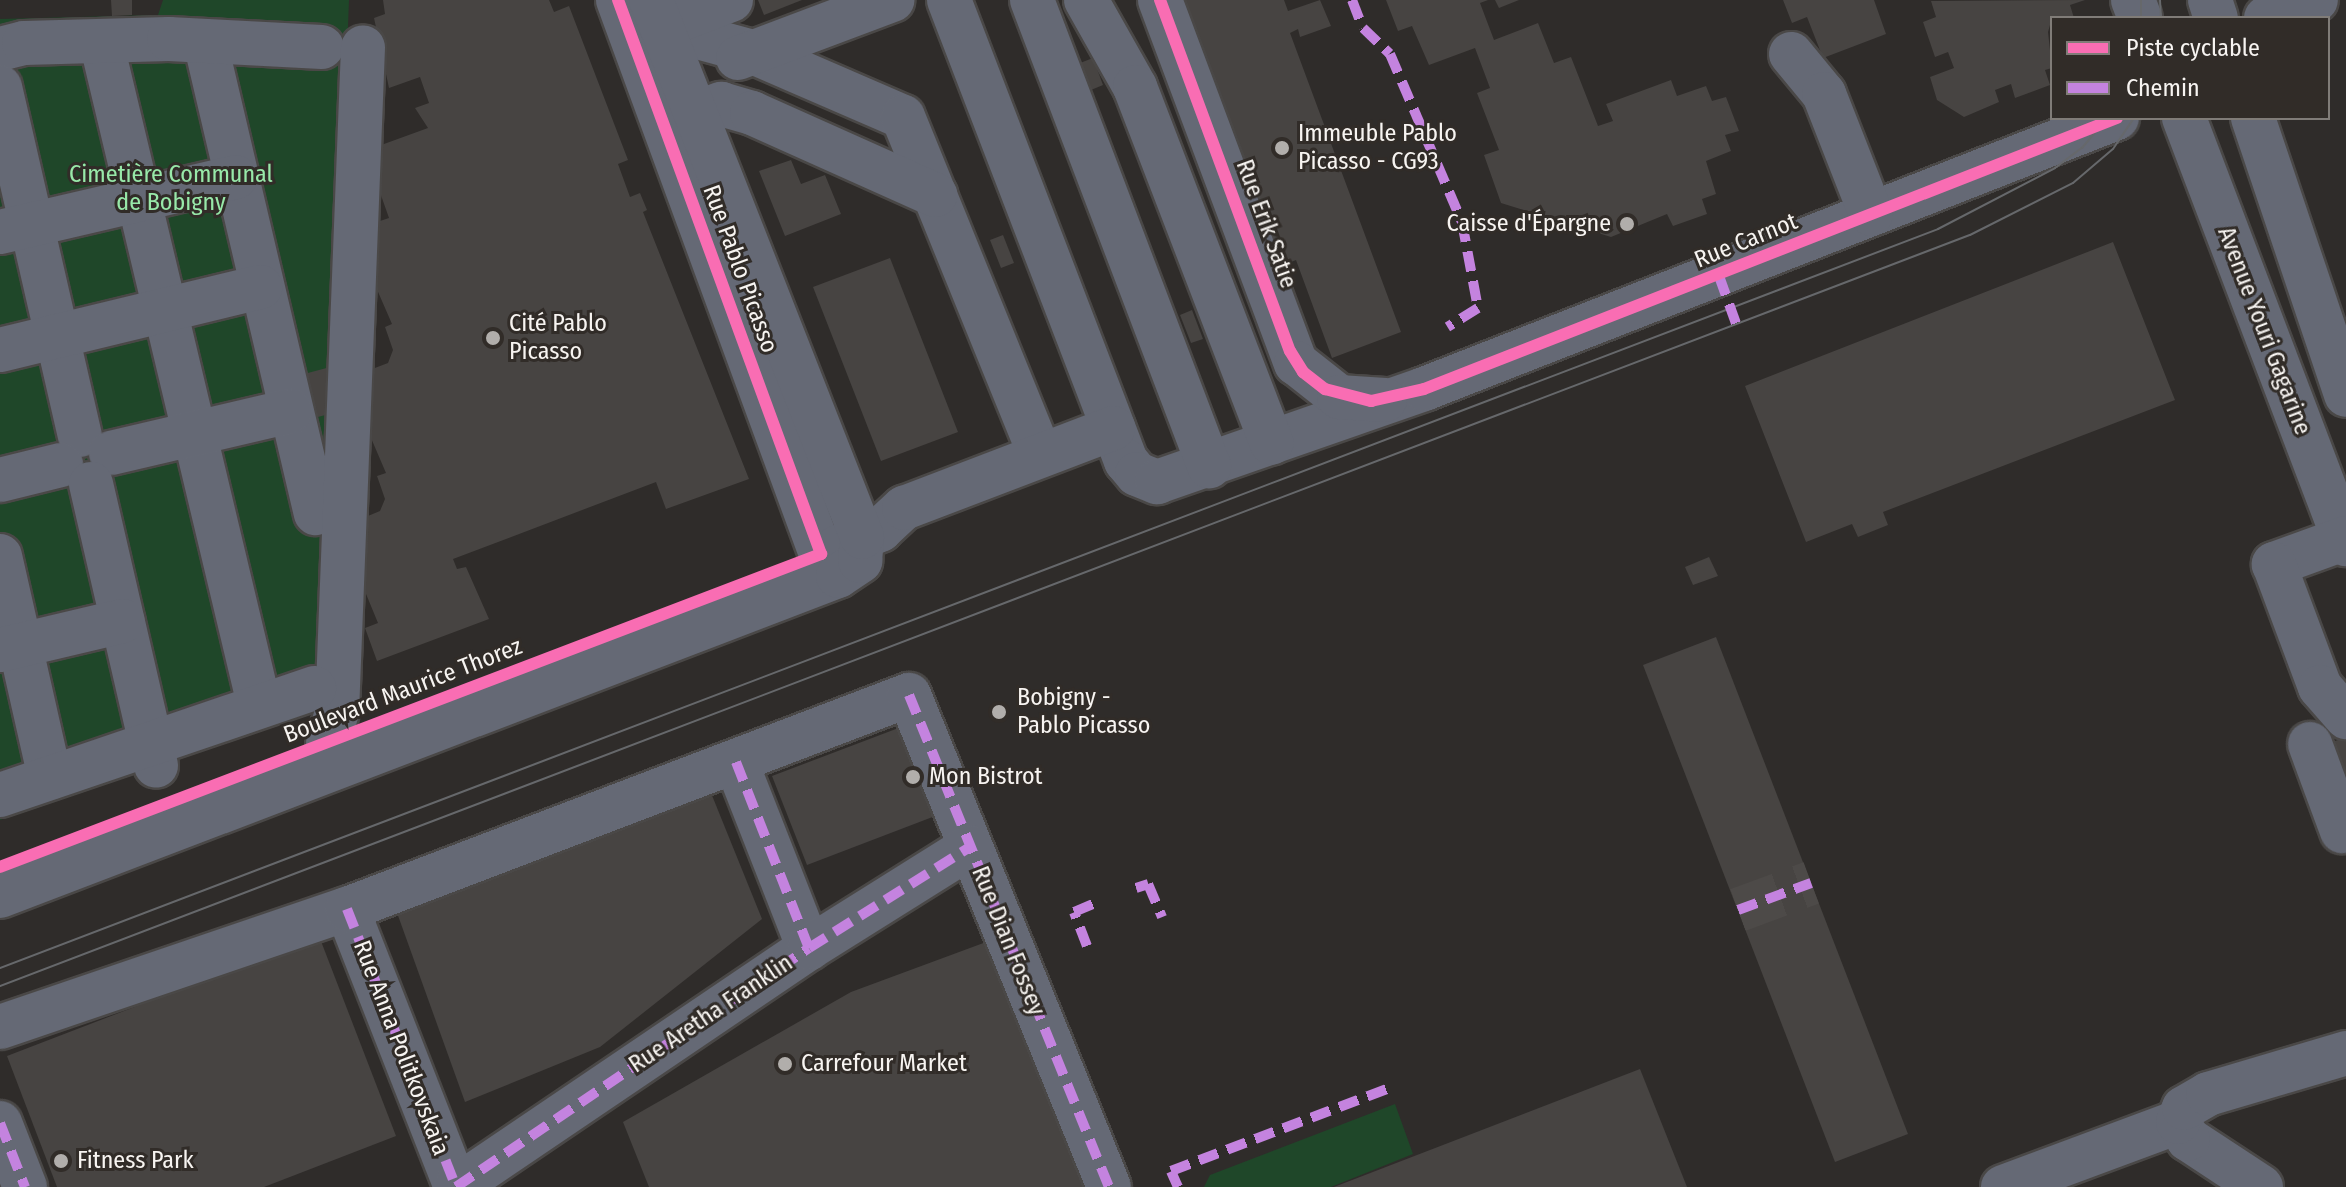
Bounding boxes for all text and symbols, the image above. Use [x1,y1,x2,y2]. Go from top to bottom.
legend [2050,16,2330,120]
text: Piste cyclable [2126,34,2260,62]
text: Chemin [2126,74,2200,102]
place label: Immeuble Pablo Picasso - CG93 [1298,120,1457,176]
marker: Immeuble Pablo Picasso - CG93 [1273,139,1291,157]
street label: Rue Erik Satie [1229,156,1303,292]
park label: Cimetière Communal de Bobigny [69,161,273,217]
street label: Rue Pablo Picasso [696,181,784,357]
street label: Rue Carnot [1690,207,1802,275]
place label: Caisse d'Épargne [1447,210,1611,238]
marker: Caisse d'Épargne [1618,215,1636,233]
street label: Avenue Youri Gagarine [2211,223,2317,439]
place label: Cité Pablo Picasso [509,310,607,366]
marker: Cité Pablo Picasso [484,329,502,347]
street label: Boulevard Maurice Thorez [280,632,526,750]
place label: Bobigny - Pablo Picasso [1017,684,1150,740]
marker: Bobigny - Pablo Picasso [988,701,1010,723]
place label: Mon Bistrot [929,763,1042,791]
marker: Mon Bistrot [904,768,922,786]
street label: Rue Dian Fossey [965,862,1051,1020]
street label: Rue Anna Politkovskaia [347,937,455,1159]
street label: Rue Aretha Franklin [624,949,798,1079]
place label: Carrefour Market [801,1050,967,1078]
marker: Carrefour Market [776,1055,794,1073]
place label: Fitness Park [77,1147,194,1175]
marker: Fitness Park [52,1152,70,1170]

